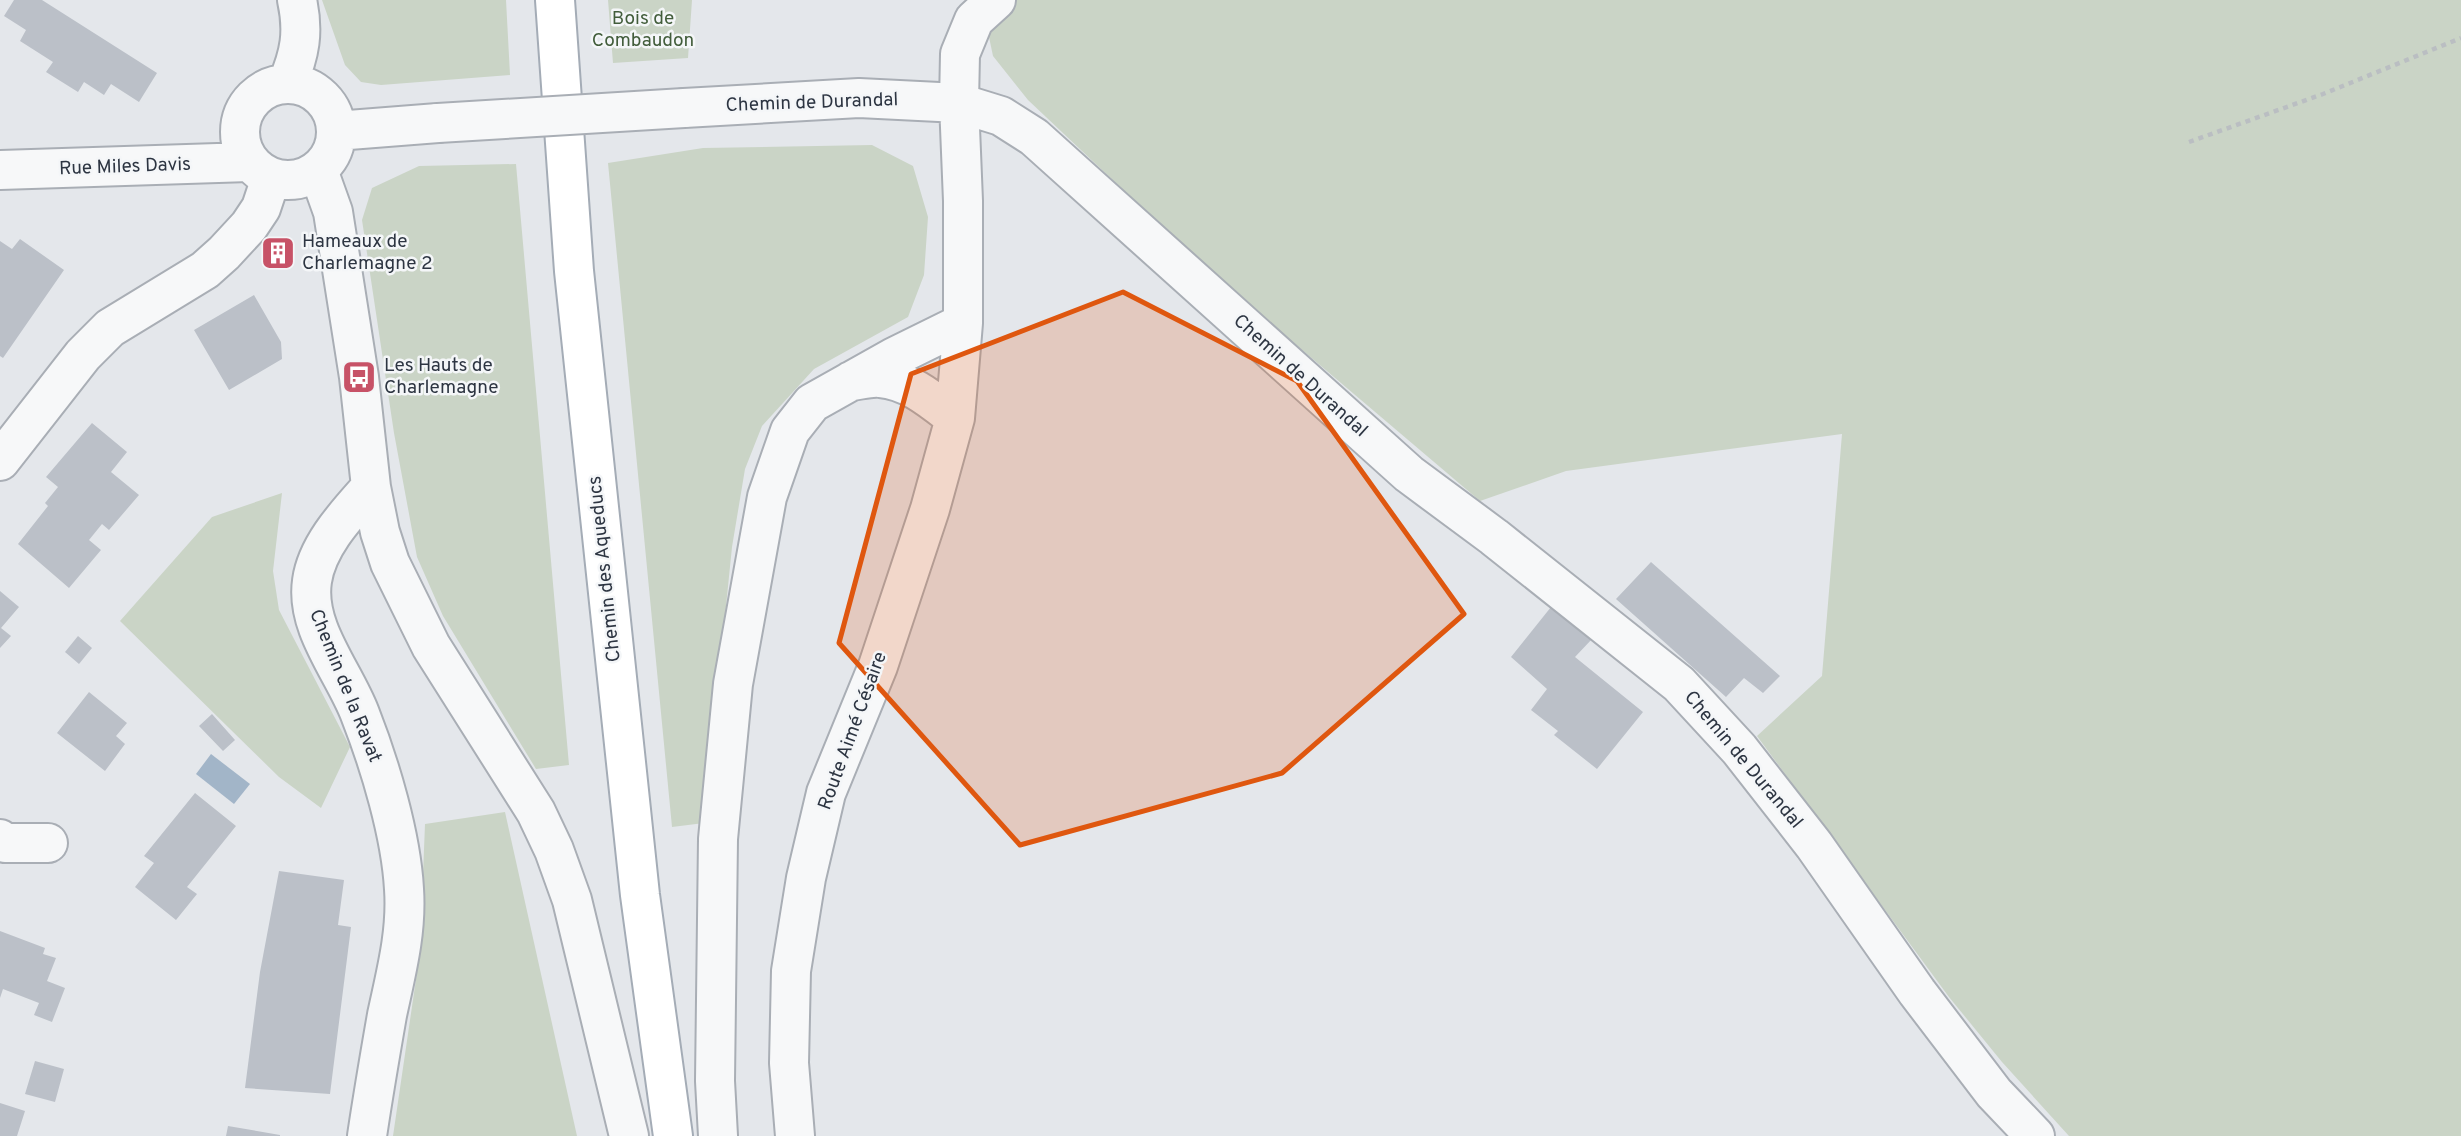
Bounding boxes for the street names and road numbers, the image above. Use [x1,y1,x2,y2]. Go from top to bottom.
street label: Chemin de Durandal [725,88,899,118]
street label: Rue Miles Davis [59,153,191,181]
street label: Chemin de Durandal [1228,309,1372,443]
street label: Chemin des Aqueducs [583,475,627,663]
street label: Chemin de la Ravat [303,606,387,766]
street label: Route Aimé Césaire [813,649,893,813]
street label: Chemin de Durandal [1678,686,1808,834]

